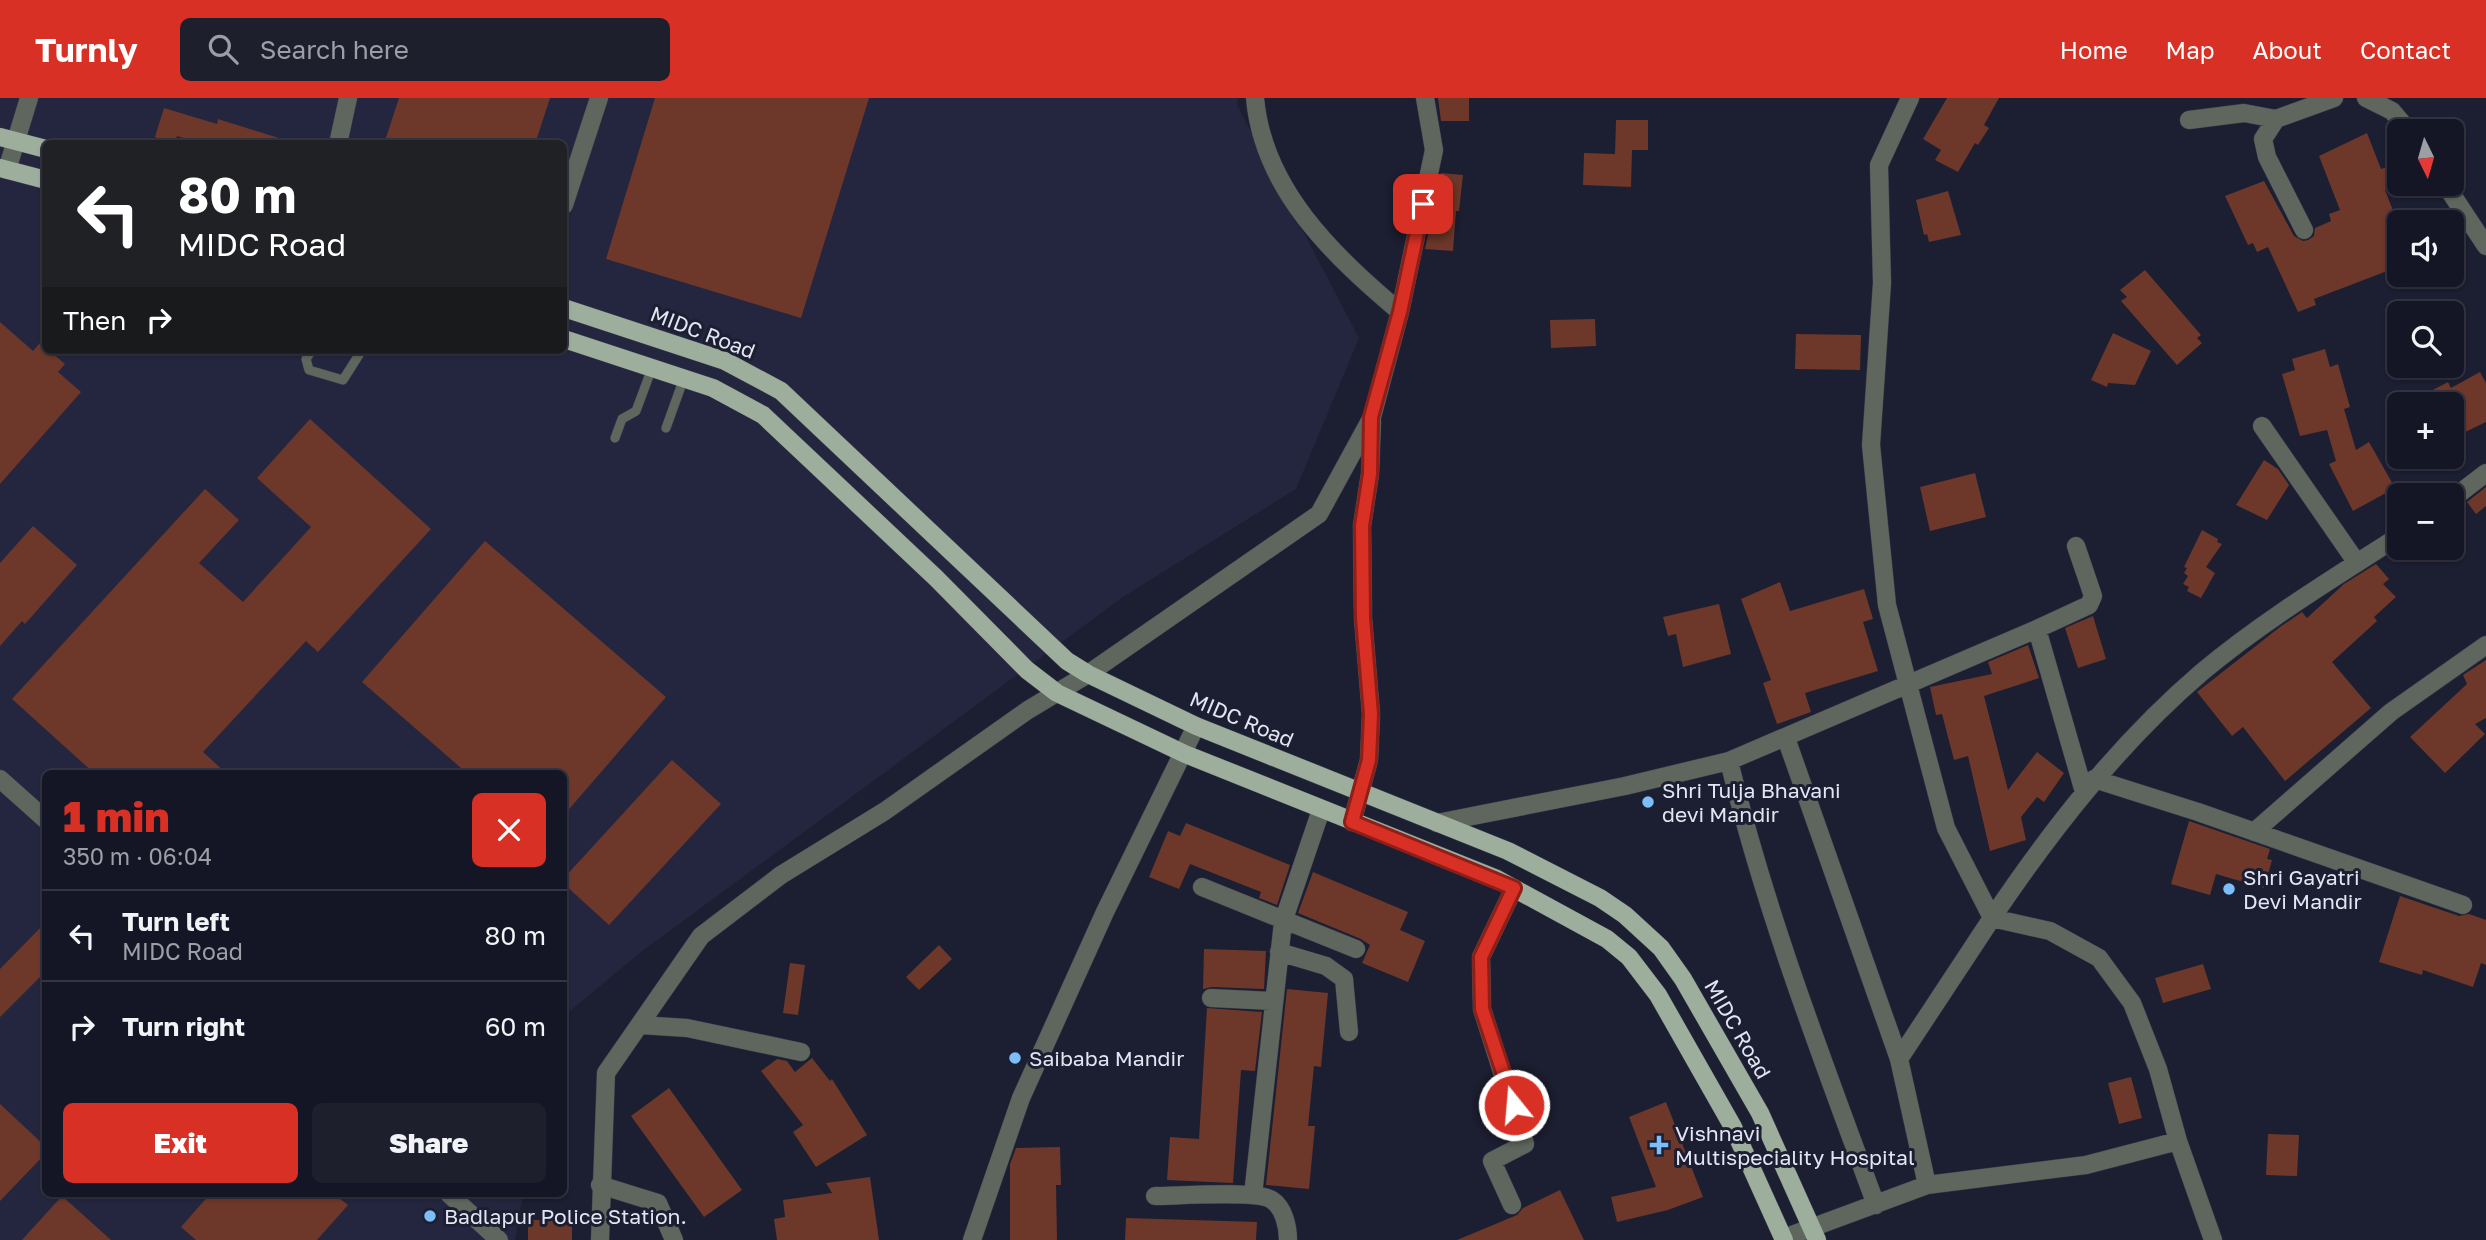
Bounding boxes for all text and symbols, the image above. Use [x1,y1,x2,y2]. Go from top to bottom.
search box [180,18,670,81]
text: Turnly [35,30,138,69]
icon: search [204,30,242,68]
text: Search here [260,34,409,65]
text: Home [2060,35,2128,64]
text: Map [2166,35,2215,64]
text: About [2253,35,2322,64]
text: Contact [2360,35,2451,64]
north arrow [2387,119,2464,196]
map controls [2387,119,2464,560]
text: 80 m [178,165,296,224]
icon: left [63,168,154,259]
pin [1393,174,1453,234]
icon: arrive [1404,185,1442,223]
button: sound [2387,210,2464,287]
text: MIDC Road [178,225,346,263]
street label: MIDC Road [647,300,759,364]
icon: right [140,301,178,339]
button: search [2387,301,2464,378]
text: Then [63,305,126,336]
button: + [2387,392,2464,469]
button: − [2387,483,2464,560]
street label: MIDC Road [1186,685,1298,753]
place label: Shri Tulja Bhavani devi Mandir [1662,777,1841,827]
text: 1 min [63,791,170,841]
button: close [472,793,546,867]
marker: Shri Tulja Bhavani devi Mandir [1640,794,1656,810]
text: 350 m · 06:04 [63,842,212,870]
place label: Shri Gayatri Devi Mandir [2243,864,2362,914]
marker: Shri Gayatri Devi Mandir [2221,881,2237,897]
text: Turn left [122,906,230,937]
icon: left [63,917,101,955]
text: 80 m [485,920,546,951]
text: MIDC Road [122,937,243,965]
street label: MIDC Road [1699,975,1777,1083]
icon: right [63,1008,101,1046]
text: Turn right [122,1011,245,1042]
text: 60 m [485,1011,546,1042]
place label: Saibaba Mandir [1029,1045,1184,1071]
marker: Saibaba Mandir [1007,1050,1023,1066]
position arrow [1477,1068,1551,1142]
button: Exit [63,1103,298,1183]
button: Share [312,1103,546,1183]
place label: Vishnavi Multispeciality Hospital [1675,1120,1915,1170]
marker: Vishnavi Multispeciality Hospital [1649,1135,1669,1155]
place label: Badlapur Police Station. [444,1203,687,1229]
marker: Badlapur Police Station. [422,1208,438,1224]

